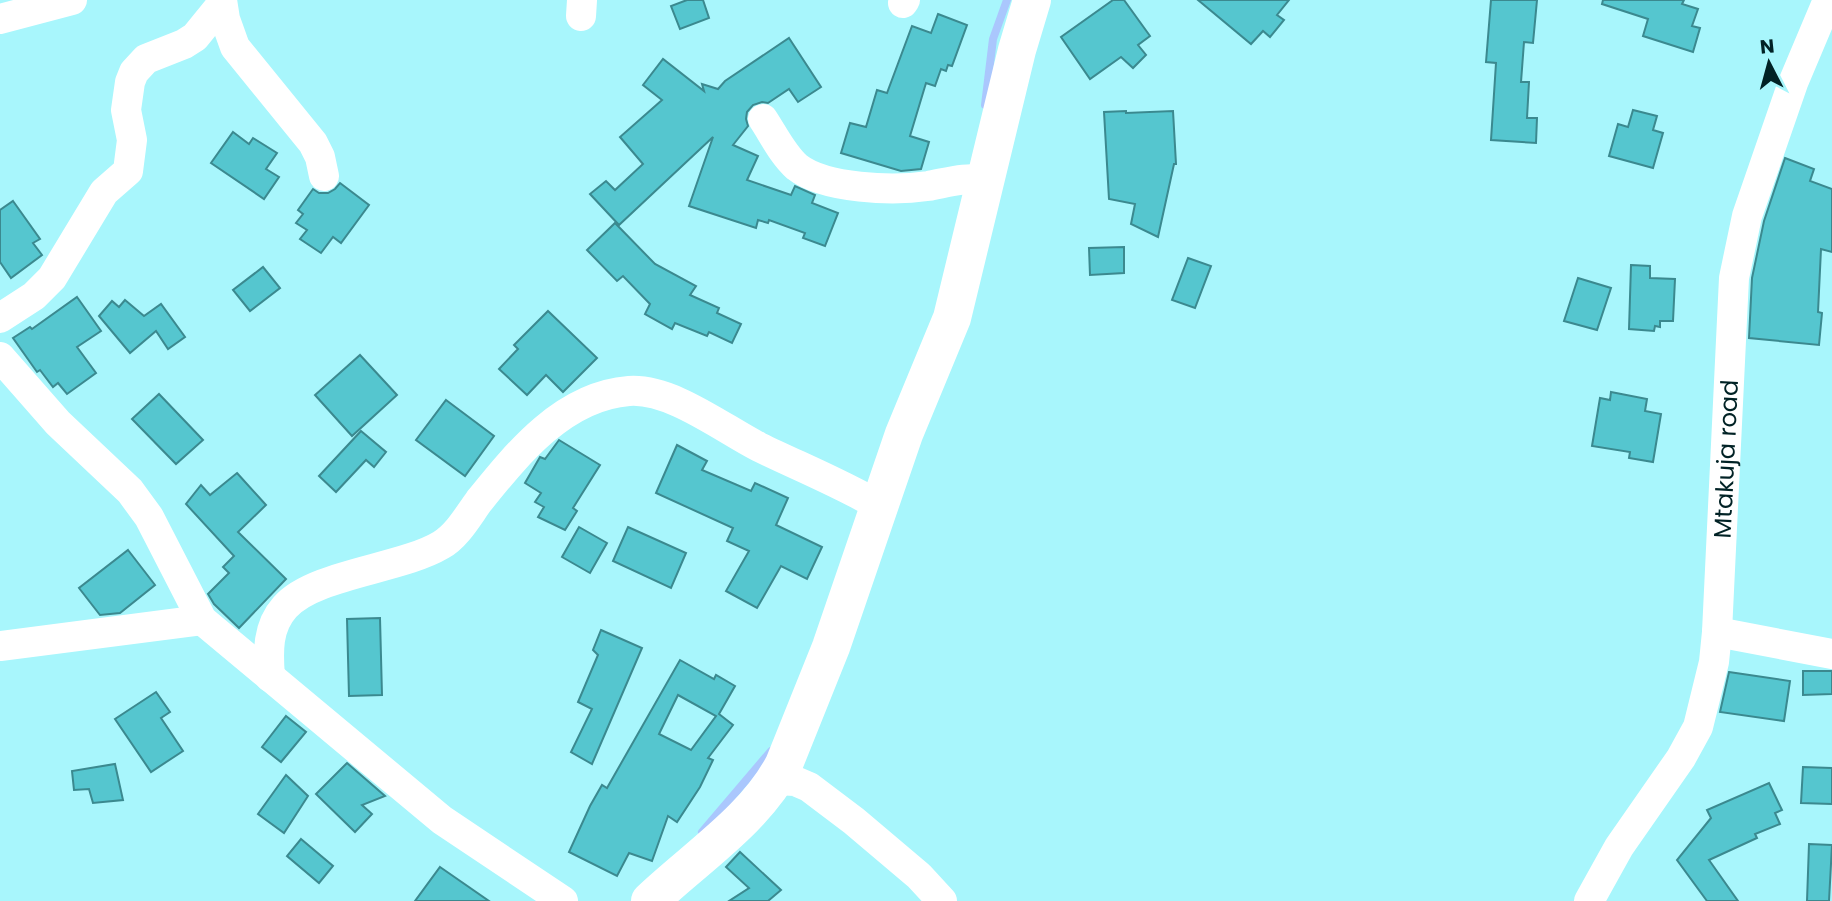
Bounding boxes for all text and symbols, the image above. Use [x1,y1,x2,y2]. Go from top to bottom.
north arrow [1734,28,1804,98]
text: N [1759,32,1776,61]
street label: Mtakuja road [1705,379,1746,539]

